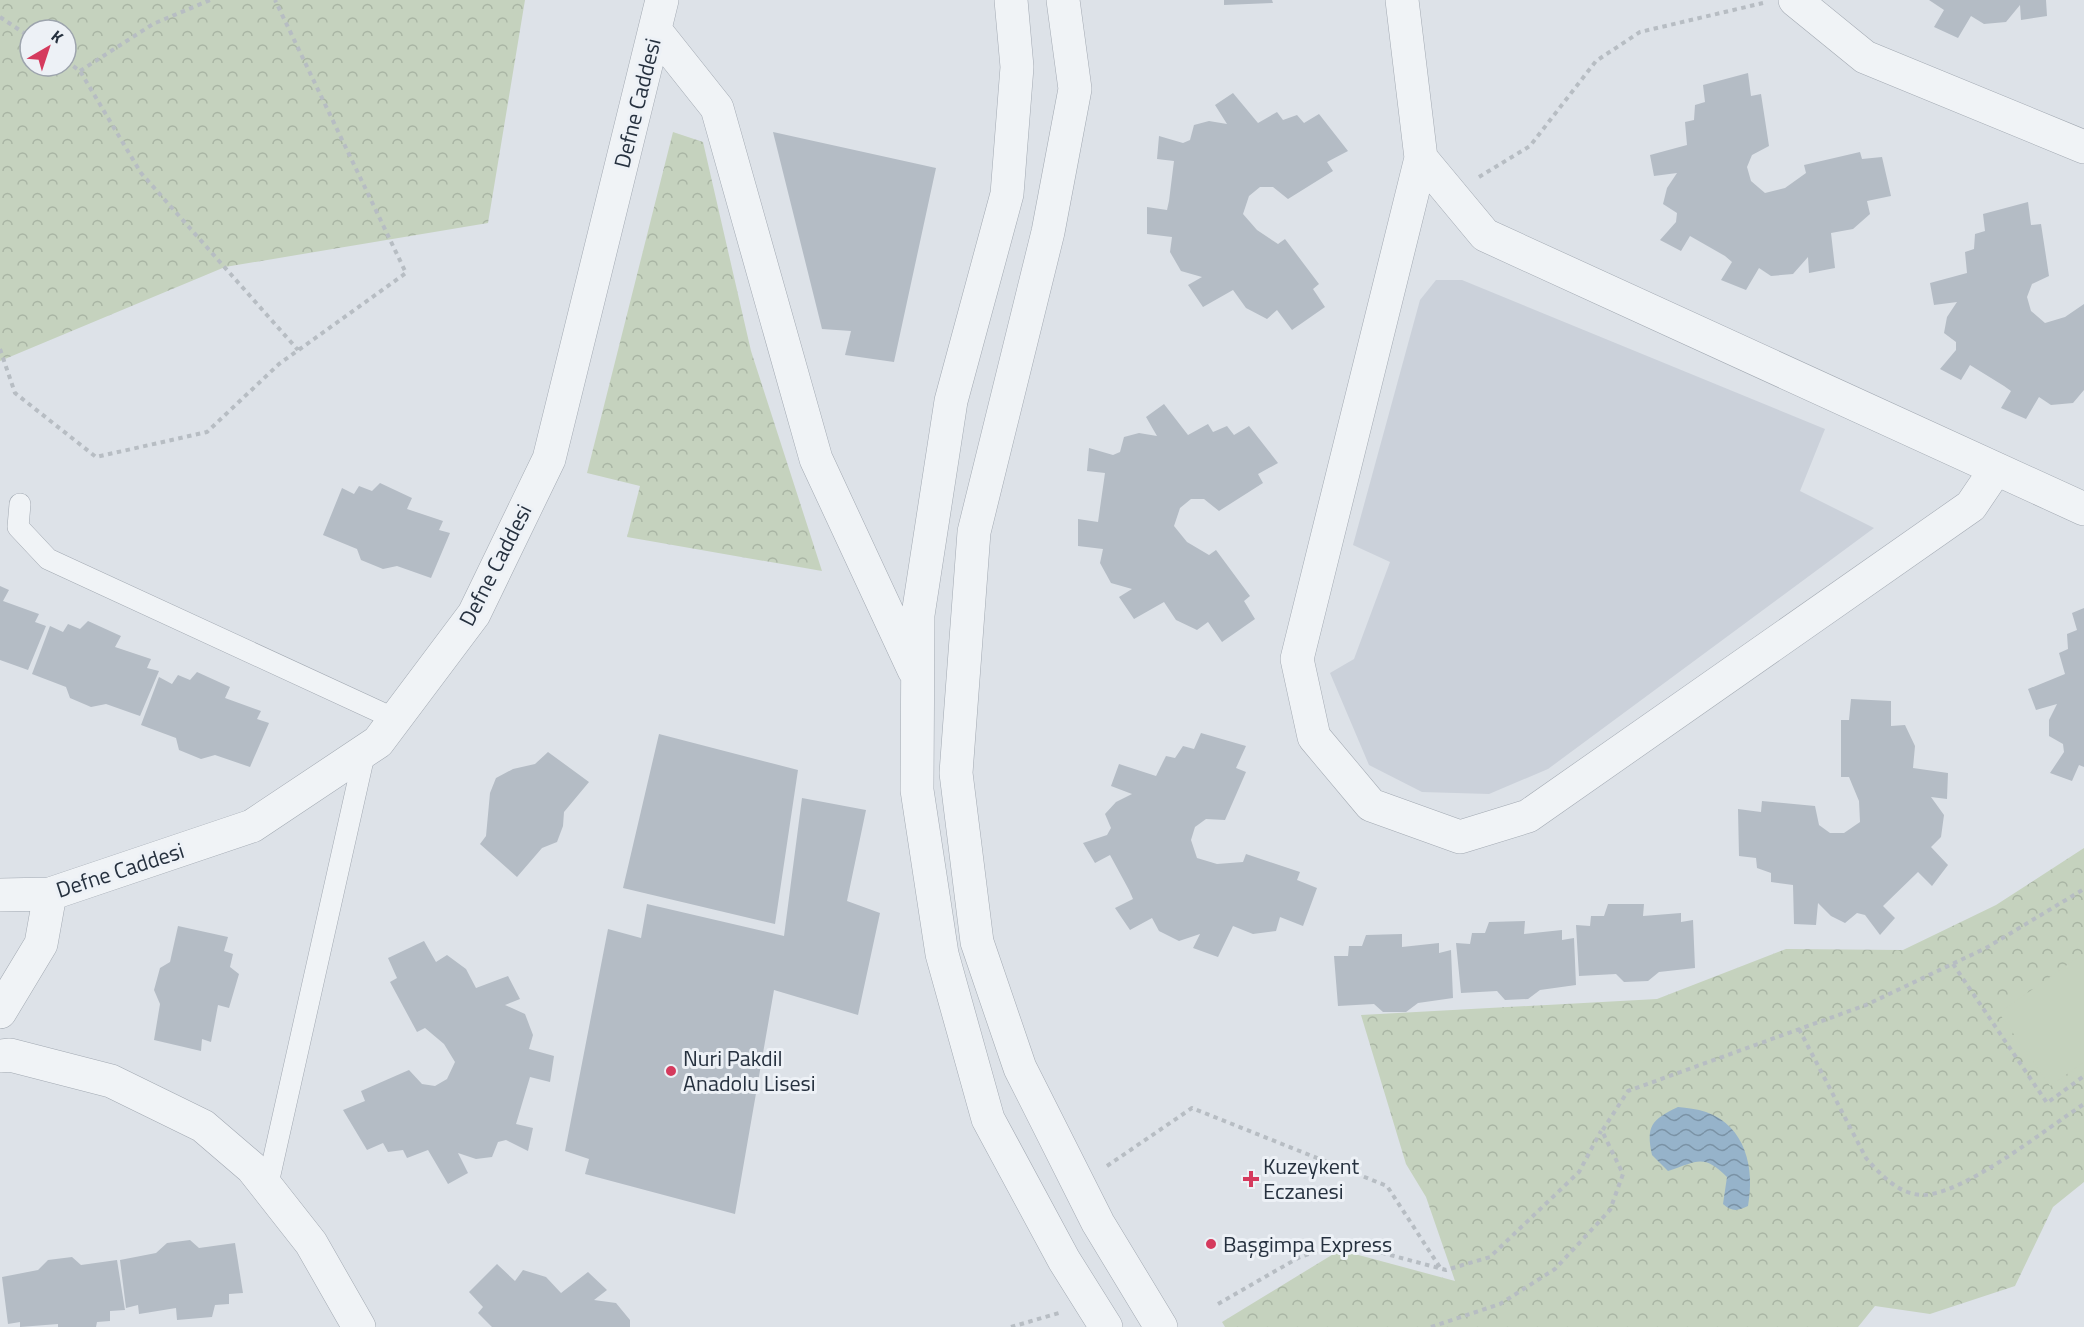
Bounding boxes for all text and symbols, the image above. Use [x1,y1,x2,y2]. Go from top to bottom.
north arrow [18,18,78,78]
text: K [46,24,69,49]
street label: Defne Caddesi [604,34,670,172]
street label: Defne Caddesi [450,498,540,632]
street label: Defne Caddesi [52,833,188,907]
place label: Nuri Pakdil Anadolu Lisesi [683,1041,816,1100]
marker: Nuri Pakdil Anadolu Lisesi [664,1064,678,1078]
place label: Kuzeykent Eczanesi [1263,1149,1360,1208]
marker: Kuzeykent Eczanesi [1244,1172,1258,1186]
place label: Başgimpa Express [1223,1227,1392,1261]
marker: Başgimpa Express [1204,1237,1218,1251]

